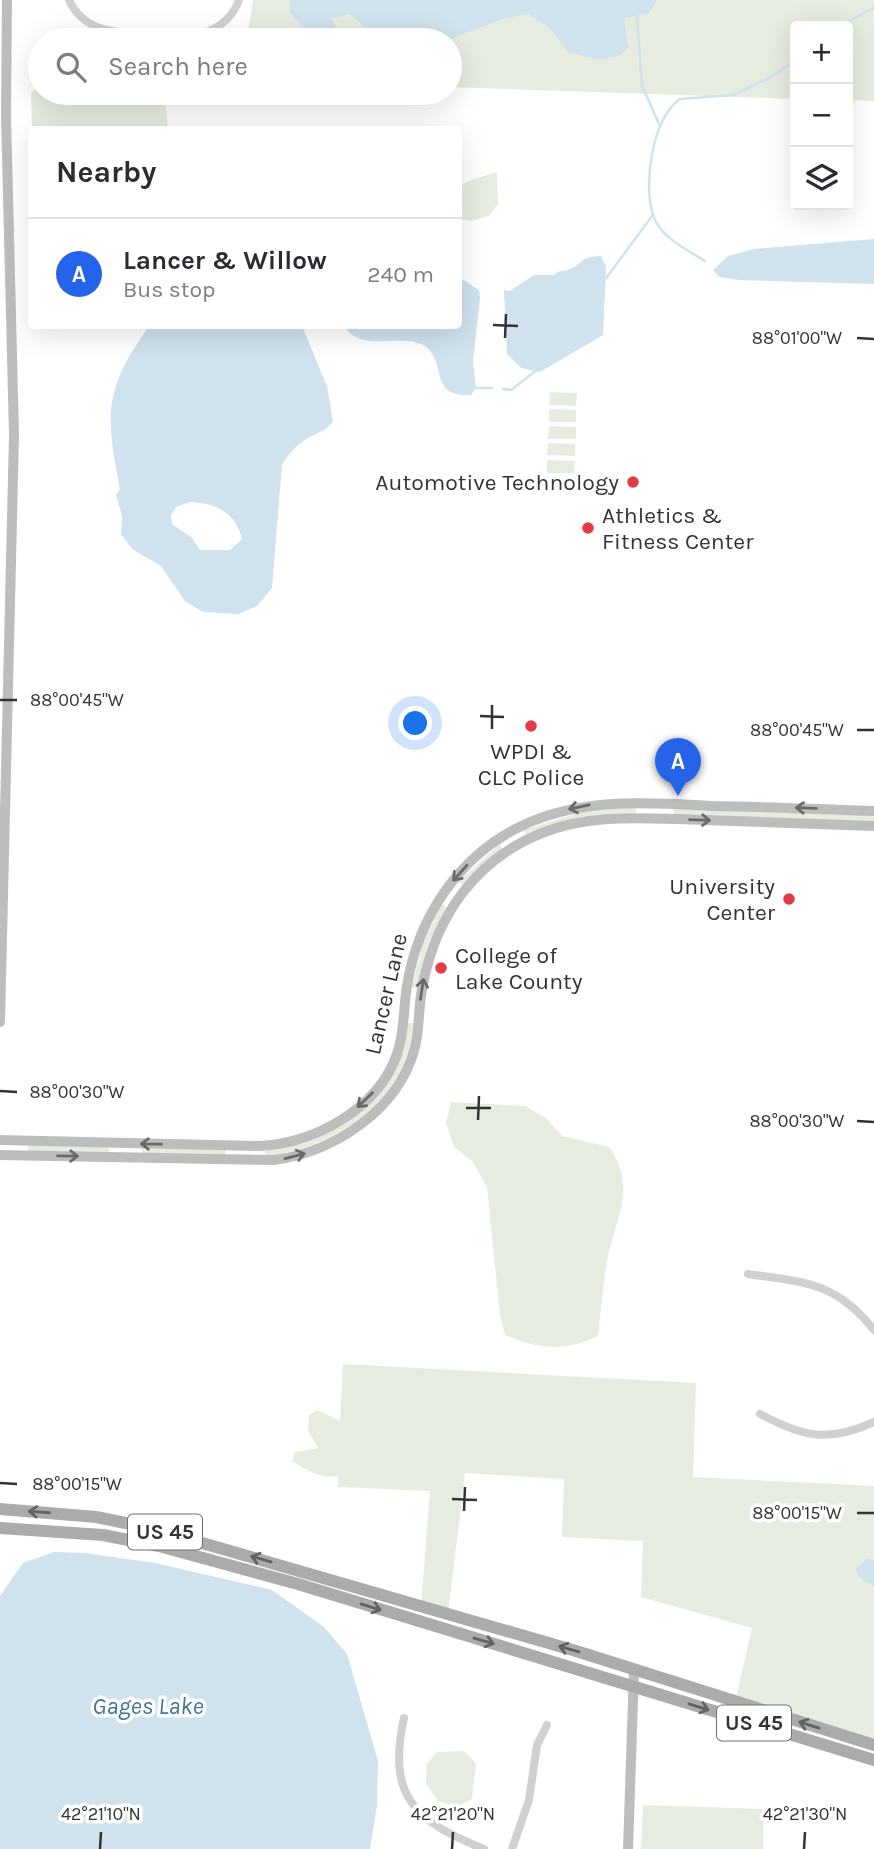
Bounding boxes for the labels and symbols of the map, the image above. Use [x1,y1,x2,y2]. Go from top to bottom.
text: 88°01'00"W [752,327,842,349]
place label: Automotive Technology [375,469,619,496]
marker: Automotive Technology [625,474,641,490]
place label: Athletics & Fitness Center [602,502,754,555]
marker: Athletics & Fitness Center [580,520,596,536]
text: 88°00'45"W [30,689,124,711]
your location [398,706,432,740]
marker: WPDI & CLC Police [523,718,539,734]
text: 88°00'45"W [750,719,844,741]
place label: WPDI & CLC Police [478,738,584,791]
pin: A [655,738,701,796]
one-way arrow [568,801,591,815]
one-way arrow [795,802,818,815]
one-way arrow [689,814,712,827]
one-way arrow [452,864,468,882]
place label: University Center [669,873,776,926]
marker: University Center [781,891,797,907]
street label: Lancer Lane [359,931,413,1057]
place label: College of Lake County [455,942,583,995]
marker: College of Lake County [433,960,449,976]
one-way arrow [416,978,429,1001]
text: 88°00'30"W [30,1081,124,1103]
one-way arrow [357,1091,374,1108]
text: 88°00'30"W [750,1110,844,1132]
one-way arrow [140,1137,163,1150]
one-way arrow [283,1149,306,1162]
one-way arrow [56,1150,79,1163]
text: 88°00'15"W [32,1473,122,1495]
text: 88°00'15"W [752,1502,842,1524]
one-way arrow [27,1505,50,1518]
road number: US 45 [128,1514,202,1550]
one-way arrow [250,1551,272,1564]
one-way arrow [360,1601,382,1614]
one-way arrow [473,1636,495,1649]
one-way arrow [559,1642,581,1655]
water label: Gages Lake [92,1692,204,1720]
one-way arrow [688,1701,710,1714]
road number: US 45 [717,1706,791,1740]
one-way arrow [798,1717,820,1730]
text: 42°21'10"N [61,1803,141,1825]
text: 42°21'20"N [411,1803,495,1825]
text: 42°21'30"N [763,1803,847,1825]

